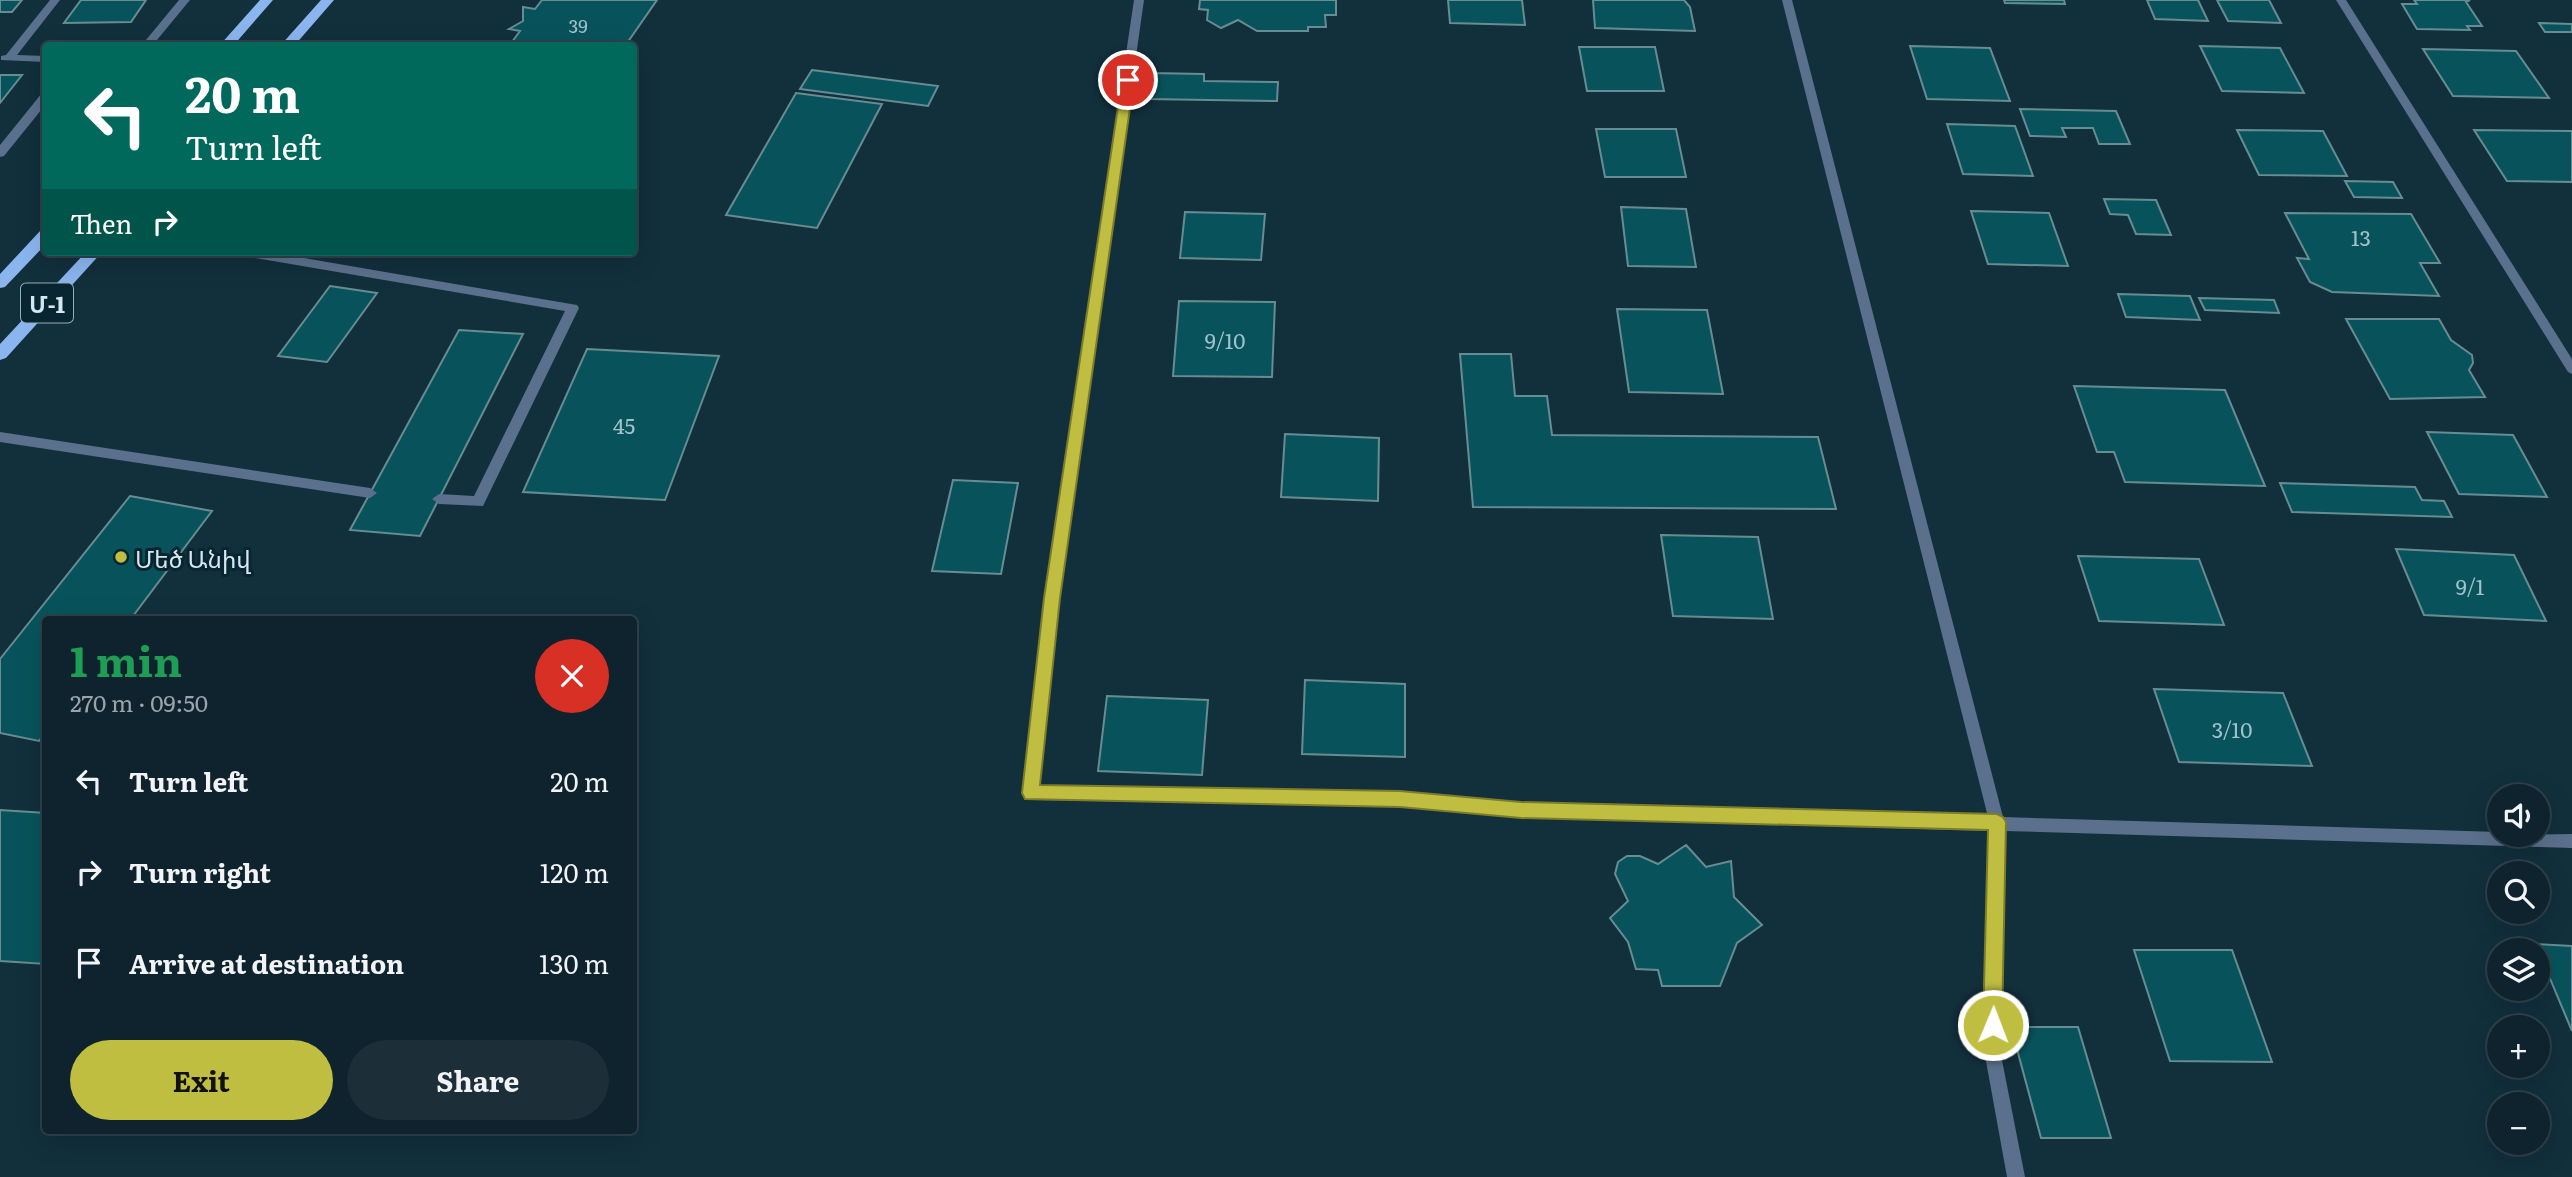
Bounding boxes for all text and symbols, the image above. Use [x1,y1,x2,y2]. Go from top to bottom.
house number: 39 [568,12,588,39]
pin [1098,50,1158,110]
text: 20 m [185,55,300,128]
icon: arrive [1109,61,1147,99]
icon: left [70,70,161,161]
text: Turn left [185,122,322,170]
text: Then [70,203,132,242]
icon: right [146,203,184,241]
house number: 13 [2351,221,2371,252]
road number: Մ-1 [21,284,73,322]
house number: 9/10 [1205,324,1245,355]
house number: 45 [613,409,635,440]
place label: Մեծ Անիվ [135,540,251,575]
marker: Մեծ Անիվ [113,549,129,565]
house number: 9/1 [2456,570,2485,601]
text: 1 min [70,628,182,690]
button: close [535,639,609,713]
text: 270 m · 09:50 [70,685,208,719]
house number: 3/10 [2212,713,2252,744]
text: Turn left [129,761,248,800]
text: 20 m [550,761,609,800]
icon: left [70,762,108,800]
map controls [2487,784,2550,1155]
button: sound [2487,784,2550,847]
text: Turn right [129,852,271,891]
text: 120 m [540,852,609,891]
icon: right [70,853,108,891]
button: search [2487,861,2550,924]
button: layers [2487,938,2550,1001]
text: Arrive at destination [129,943,404,982]
text: 130 m [539,943,609,982]
icon: arrive [70,944,108,982]
position arrow [1956,988,2030,1062]
button: + [2487,1015,2550,1078]
button: Exit [70,1040,333,1120]
button: Share [347,1040,609,1120]
button: − [2487,1092,2550,1155]

